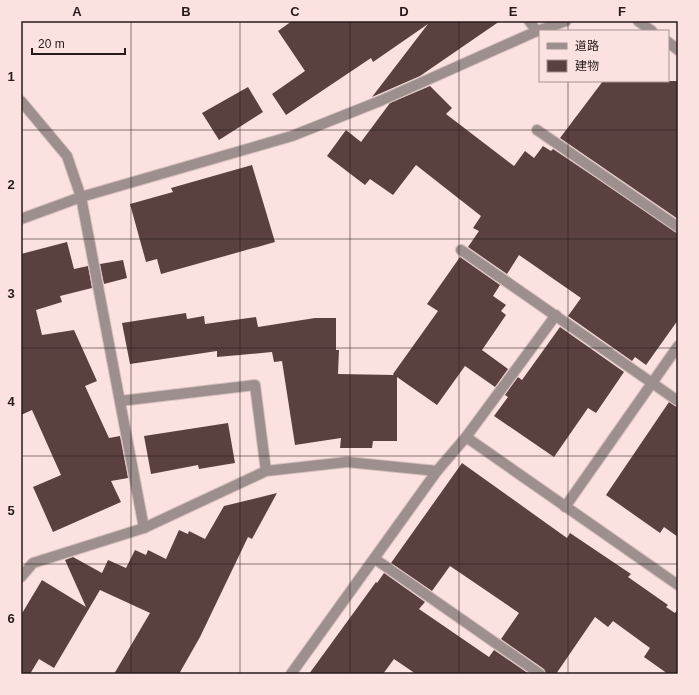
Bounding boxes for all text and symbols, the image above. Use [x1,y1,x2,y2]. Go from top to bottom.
text: A [72,4,82,19]
text: B [181,4,191,19]
text: C [290,4,300,19]
text: D [399,4,409,19]
text: E [509,4,518,19]
text: F [618,4,626,19]
scale bar [32,30,125,56]
legend [539,30,669,82]
text: 20 m [38,37,65,51]
text: 道路 [575,39,599,53]
text: 建物 [575,59,599,73]
text: 1 [7,69,15,84]
text: 2 [7,177,15,192]
text: 3 [7,286,15,301]
text: 4 [7,394,15,409]
text: 5 [7,503,15,518]
text: 6 [7,611,15,626]

